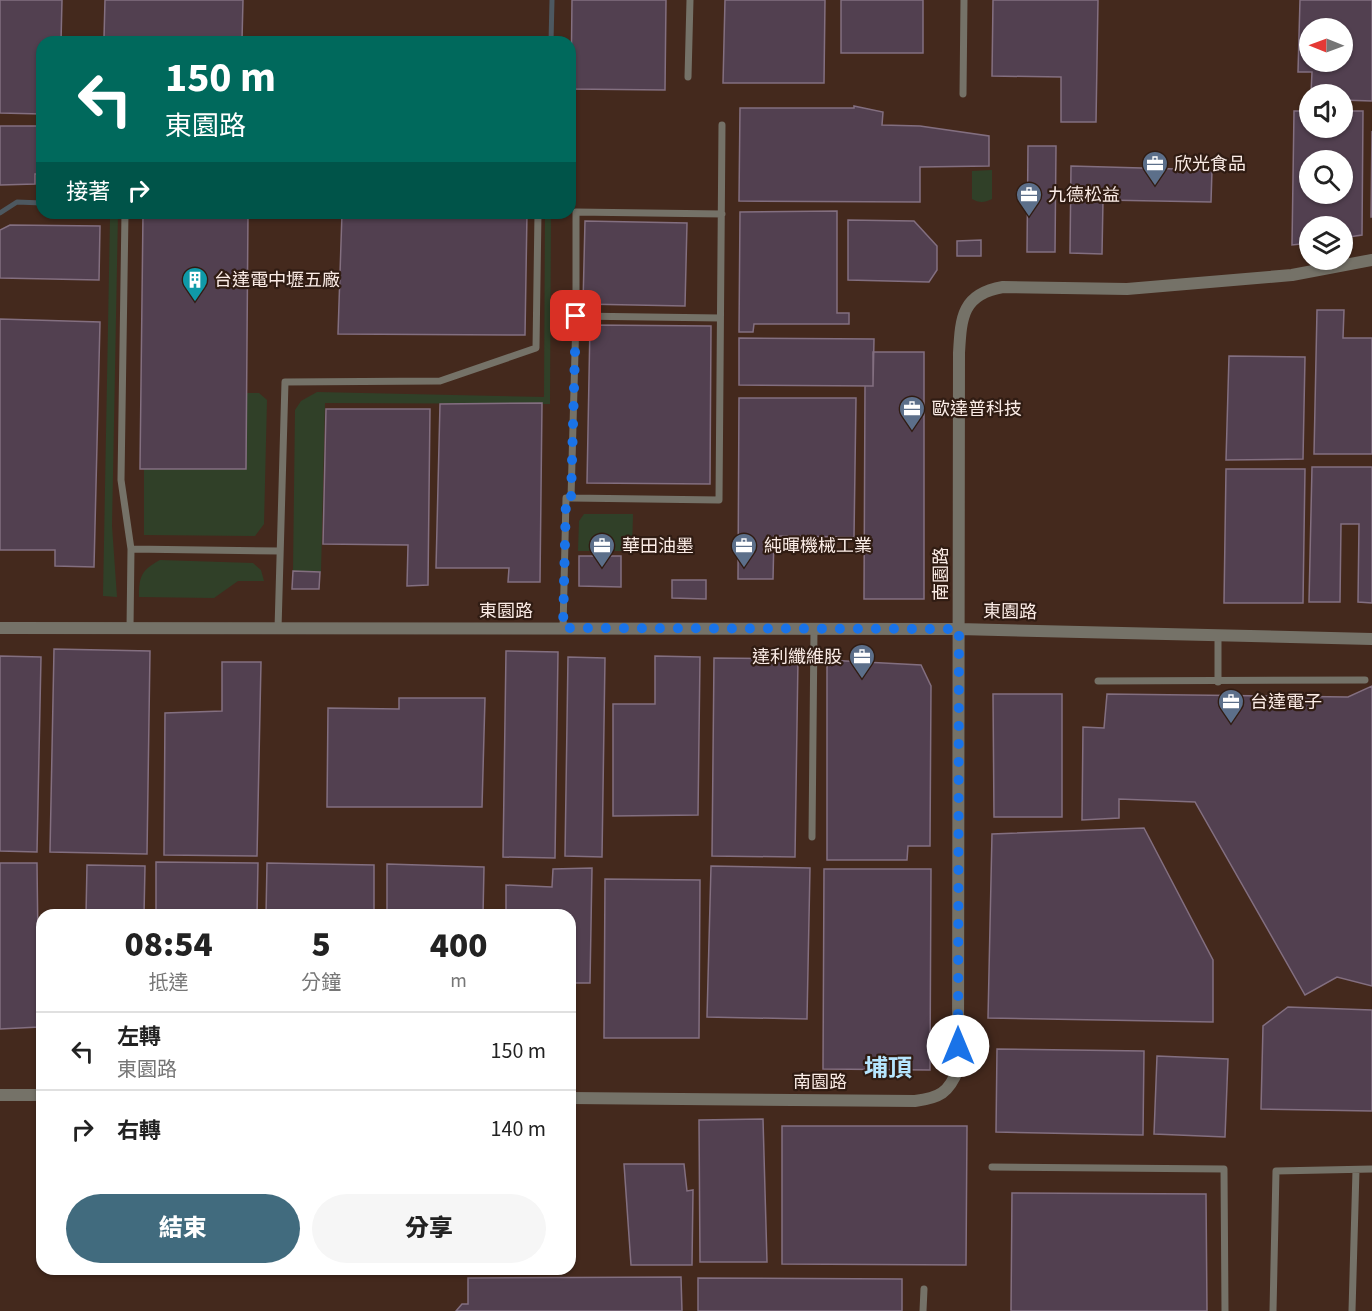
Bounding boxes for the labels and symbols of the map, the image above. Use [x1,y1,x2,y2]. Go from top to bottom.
north arrow [1299,18,1353,72]
office icon: 欣光食品 [1140,149,1170,187]
place label: 欣光食品 [1174,152,1246,177]
office icon: 九德松益 [1014,180,1044,218]
place label: 九德松益 [1048,183,1120,208]
building icon: 台達電中壢五廠 [180,265,210,303]
place label: 台達電中壢五廠 [214,268,340,293]
pin [550,290,601,341]
office icon: 歐達普科技 [897,394,927,432]
place label: 歐達普科技 [932,397,1022,422]
office icon: 華田油墨 [587,531,617,569]
office icon: 純暉機械工業 [729,531,759,569]
place label: 華田油墨 [622,534,694,559]
place label: 純暉機械工業 [764,534,872,559]
street label: 南園路 [929,547,954,601]
street label: 東園路 [479,599,533,624]
street label: 東園路 [983,599,1037,625]
office icon: 達利纖維股 [847,642,877,680]
place label: 達利纖維股 [752,645,842,670]
office icon: 台達電子 [1216,687,1246,725]
place label: 台達電子 [1250,690,1322,715]
position arrow [926,1014,990,1078]
district label: 埔頂 [864,1051,912,1086]
street label: 南園路 [793,1070,847,1095]

